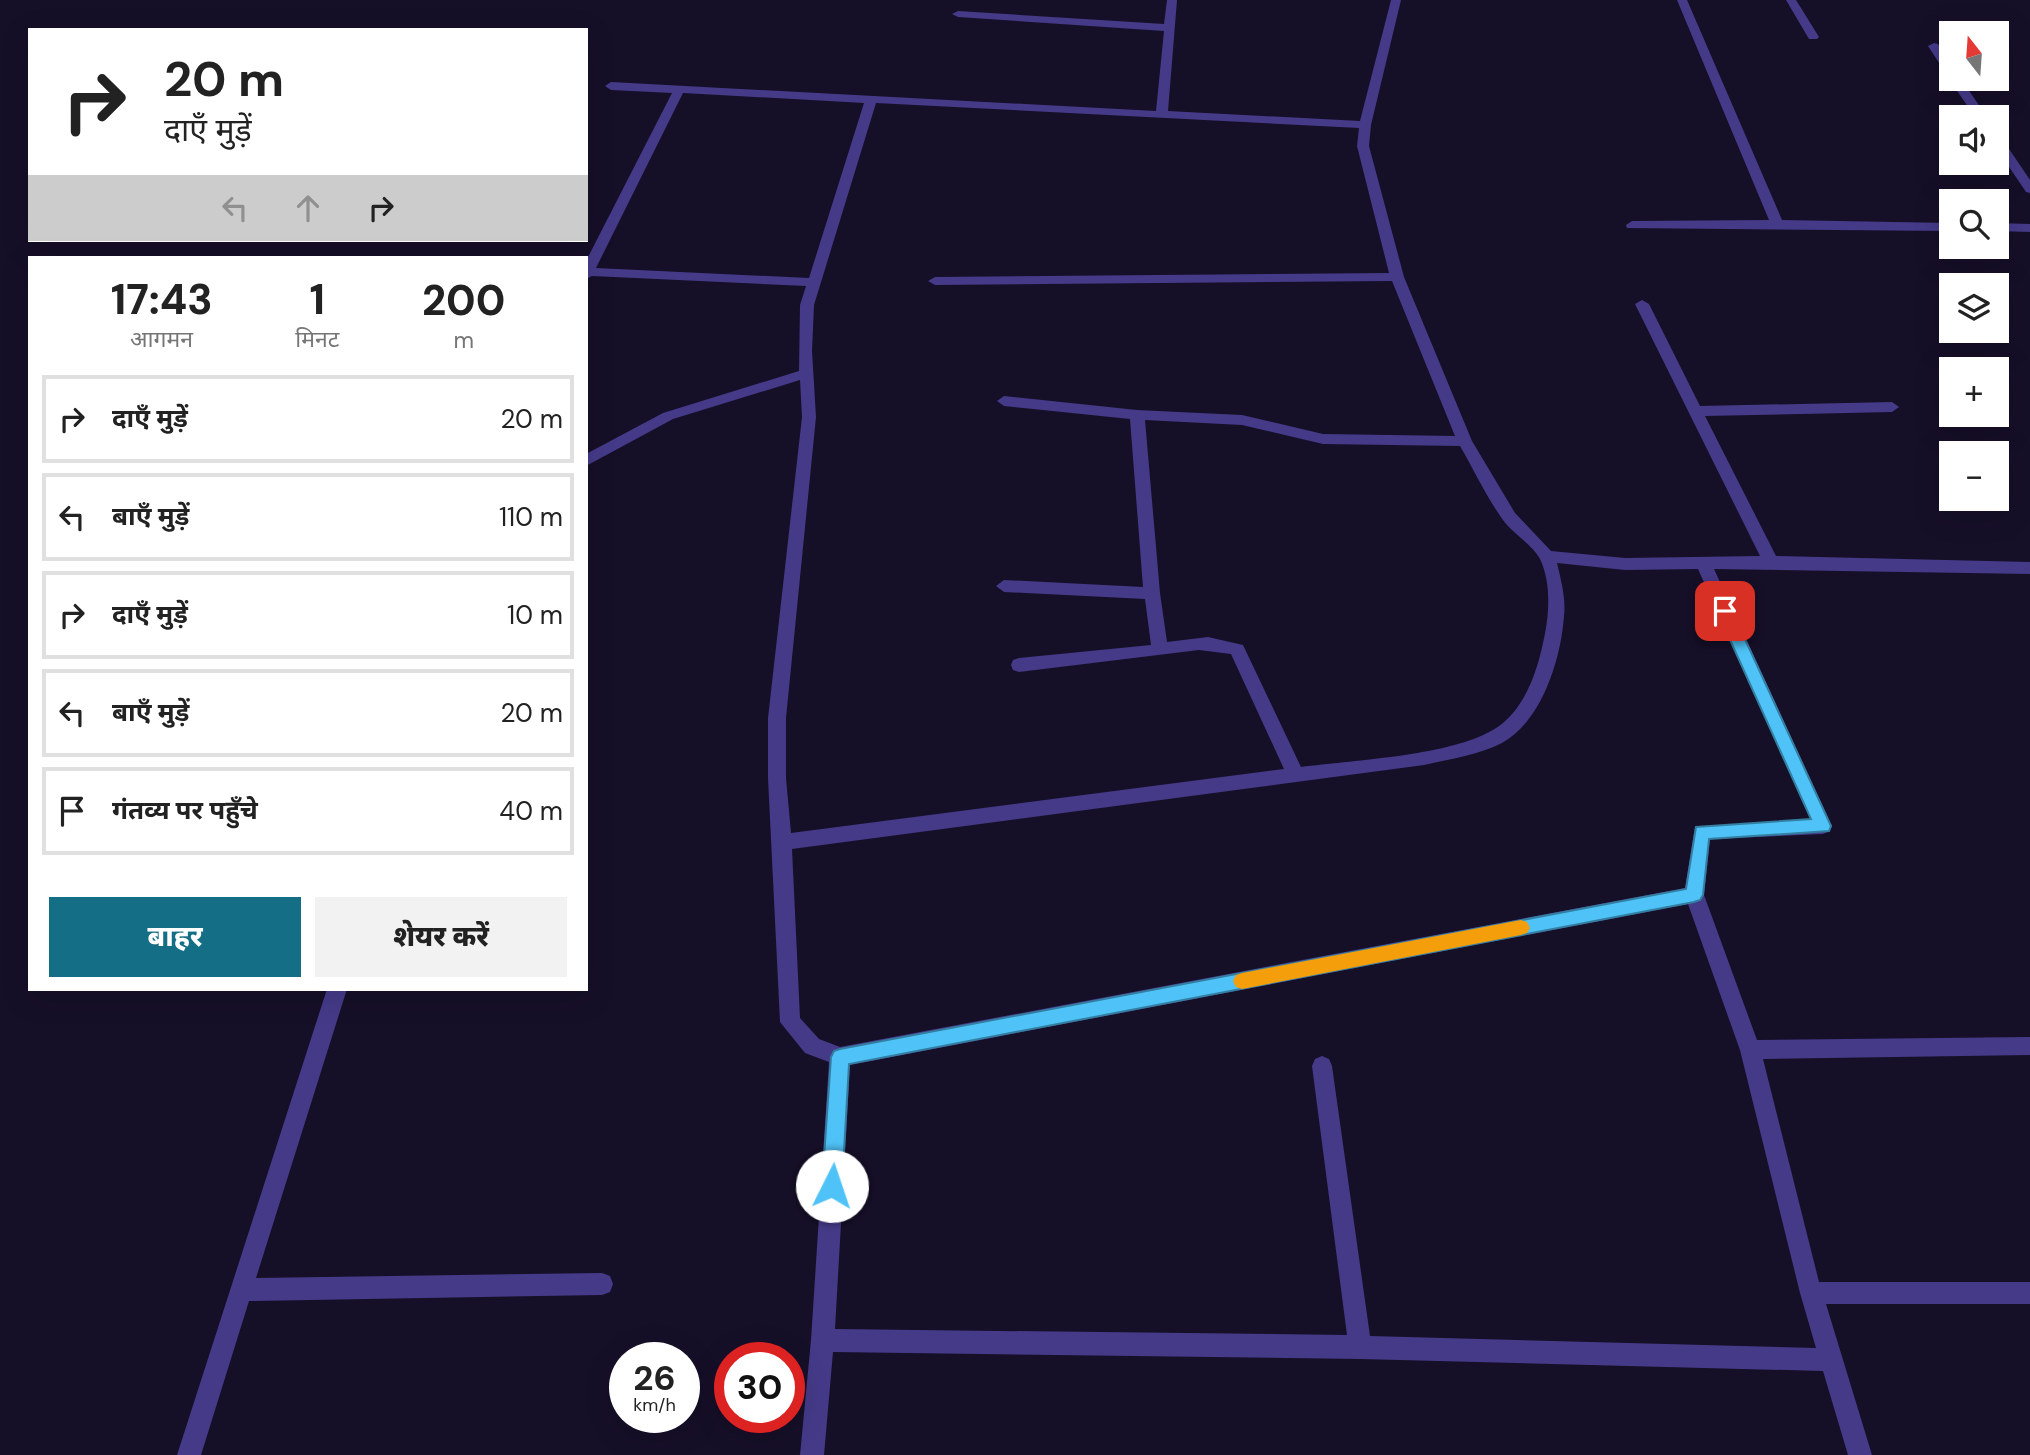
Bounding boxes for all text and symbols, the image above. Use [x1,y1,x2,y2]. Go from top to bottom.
north arrow [1939,21,2009,91]
map controls [1939,21,2009,511]
text: 20 m [164,47,284,111]
icon: right [49,56,140,147]
button: sound [1939,105,2009,175]
text: दाएँ मुड़ें [164,109,252,151]
icon: left [216,189,254,227]
icon: ahead [289,189,327,227]
icon: right [362,189,400,227]
button: search [1939,189,2009,259]
text: 17:43 [111,272,213,327]
text: 1 [309,272,325,327]
text: 200 [422,273,505,328]
button: layers [1939,273,2009,343]
text: आगमन [130,324,193,354]
text: मिनट [295,324,339,354]
text: m [453,325,474,355]
button: + [1939,357,2009,427]
icon: right [53,400,91,438]
text: दाएँ मुड़ें [112,401,188,435]
text: 20 m [500,402,563,436]
button: − [1939,441,2009,511]
icon: left [53,498,91,536]
text: बाएँ मुड़ें [112,499,189,533]
text: 110 m [499,500,563,534]
pin [1695,581,1755,641]
icon: arrive [1706,592,1744,630]
icon: right [53,596,91,634]
text: दाएँ मुड़ें [112,597,188,631]
text: 10 m [507,598,563,632]
icon: left [53,694,91,732]
text: बाएँ मुड़ें [112,695,189,729]
text: 20 m [500,696,563,730]
icon: arrive [53,792,91,830]
text: गंतव्य पर पहुँचे [112,793,258,827]
text: 40 m [499,794,563,828]
button: बाहर [49,897,301,977]
button: शेयर करें [315,897,567,977]
position arrow [795,1149,869,1223]
speed limit sign: 30 [714,1342,805,1433]
text: 26 [633,1355,676,1401]
text: km/h [633,1393,676,1417]

